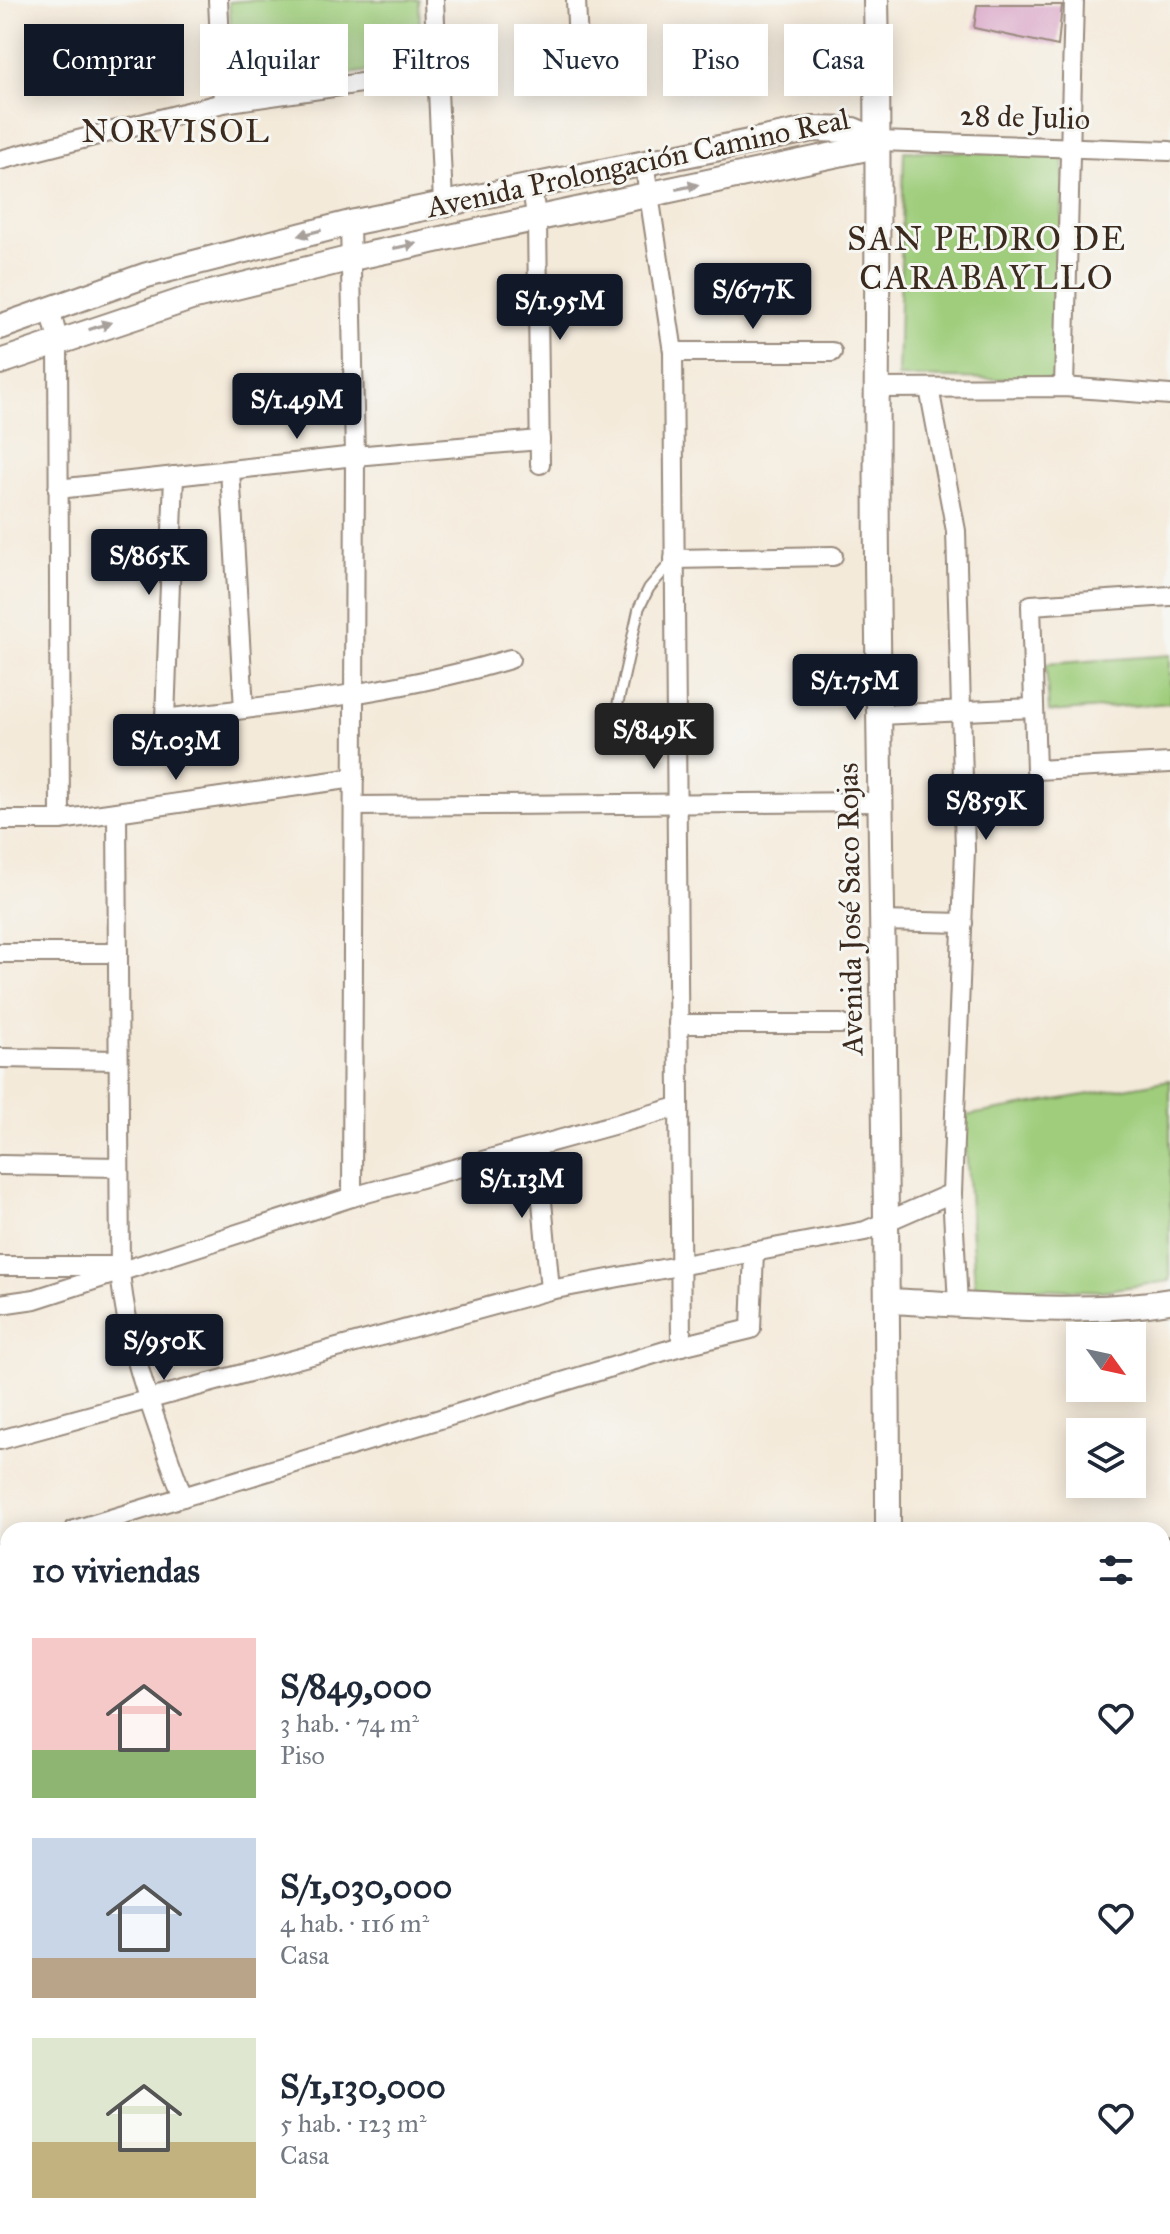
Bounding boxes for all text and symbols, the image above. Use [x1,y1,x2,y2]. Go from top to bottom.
chip: Comprar [24,24,184,96]
chip: Alquilar [200,24,348,96]
chip: Filtros [364,24,498,96]
chip: Nuevo [514,24,647,96]
chip: Piso [663,24,768,96]
chip: Casa [784,24,893,96]
street label: 28 de Julio [959,97,1091,137]
street label: Avenida Prolongación Camino Real [421,100,854,226]
district label: NORVISOL [81,112,271,151]
one-way arrow [675,180,700,193]
district label: SAN PEDRO DE CARABAYLLO [847,218,1127,298]
one-way arrow [298,228,323,240]
one-way arrow [393,239,418,252]
pin: S/677K [688,263,818,331]
text: S/677K [712,273,794,305]
pin: S/1.95M [486,274,634,342]
text: S/1.95M [515,284,605,316]
one-way arrow [88,319,112,332]
pin: S/1.49M [223,373,371,441]
text: S/1.49M [250,383,344,415]
pin: S/865K [84,529,214,597]
text: S/865K [109,539,189,571]
pin: S/1.75M [781,654,929,722]
text: S/1.75M [811,664,899,696]
pin: S/849K [589,703,719,771]
text: S/849K [613,713,695,745]
pin: S/1.03M [102,714,250,782]
text: S/1.03M [131,724,221,756]
street label: Avenida José Saco Rojas [829,763,871,1057]
pin: S/859K [921,774,1051,842]
text: S/859K [946,784,1026,816]
pin: S/1.13M [448,1152,596,1220]
text: S/1.13M [479,1162,565,1194]
pin: S/950K [99,1314,229,1382]
north arrow [1066,1322,1146,1402]
map controls [1066,1322,1146,1498]
text: S/950K [123,1324,205,1356]
button: layers [1066,1418,1146,1498]
icon: filters [1094,1548,1138,1592]
text: 10 viviendas [32,1550,200,1591]
text: S/849,000 [280,1666,432,1707]
icon: home [96,1670,192,1766]
icon: heart [1094,1696,1138,1740]
text: 3 hab. · 74 m² [280,1707,419,1739]
text: Piso [280,1739,325,1771]
text: S/1,030,000 [280,1866,452,1907]
icon: home [96,1870,192,1966]
icon: heart [1094,1896,1138,1940]
text: 4 hab. · 116 m² [280,1907,429,1939]
text: Casa [280,1939,329,1971]
text: S/1,130,000 [280,2066,446,2107]
icon: home [96,2070,192,2166]
icon: heart [1094,2096,1138,2140]
text: 5 hab. · 123 m² [280,2107,427,2139]
text: Casa [280,2139,329,2171]

